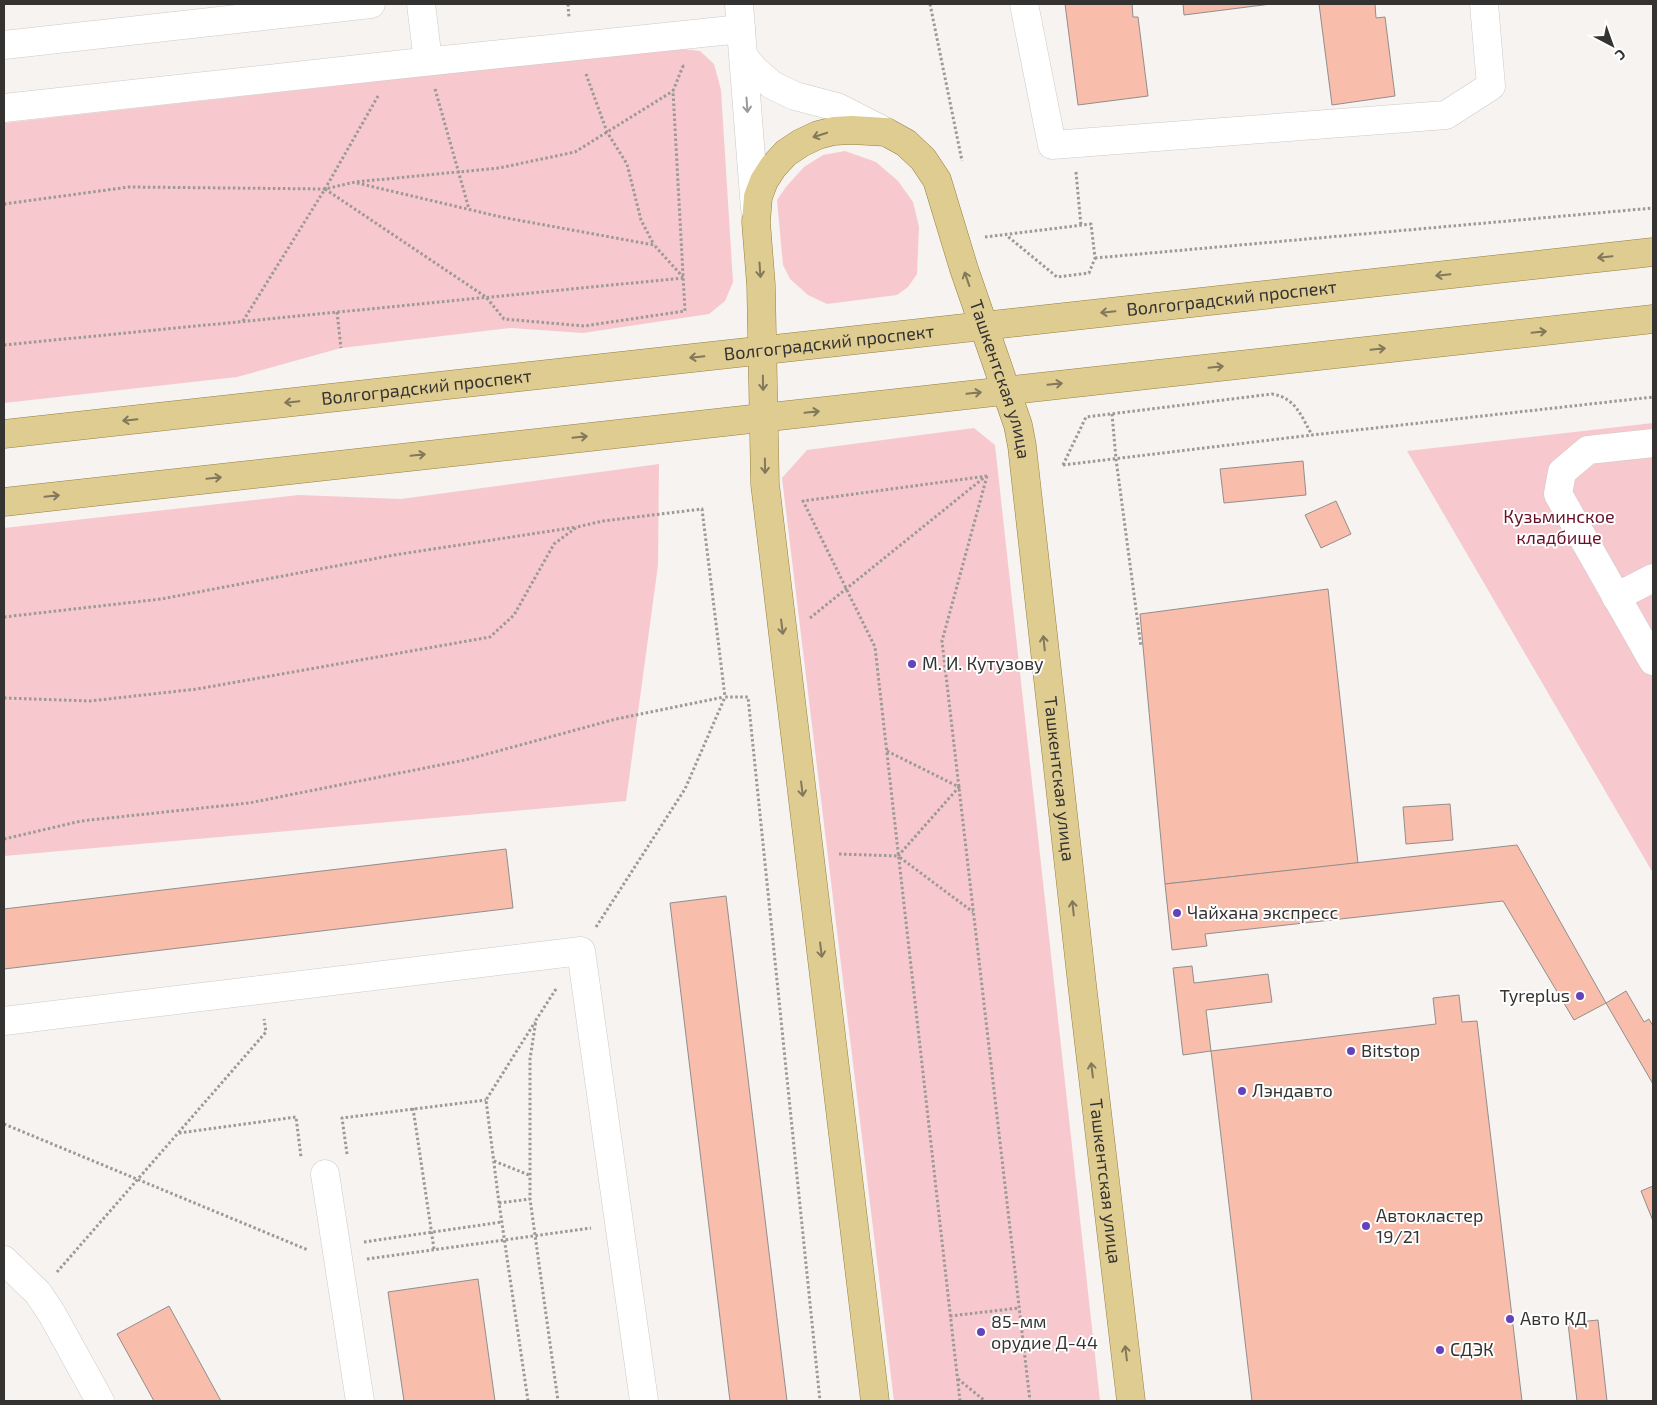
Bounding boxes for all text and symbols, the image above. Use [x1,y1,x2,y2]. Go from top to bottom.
north arrow [1587,20,1637,70]
text: С [1612,46,1630,64]
one-way arrow [743,97,752,113]
one-way arrow [813,130,829,140]
one-way arrow [1597,252,1613,262]
one-way arrow [756,262,765,278]
one-way arrow [1436,270,1452,280]
one-way arrow [962,272,972,288]
street label: Волгоградский проспект [1125,275,1338,320]
street label: Ташкентская улица [966,297,1035,460]
one-way arrow [1100,307,1116,317]
street label: Волгоградский проспект [723,319,935,364]
one-way arrow [1531,327,1547,337]
one-way arrow [1369,344,1385,354]
one-way arrow [689,352,705,362]
one-way arrow [1208,362,1224,372]
street label: Волгоградский проспект [320,364,533,409]
one-way arrow [758,375,768,391]
one-way arrow [1046,379,1062,389]
one-way arrow [965,388,981,398]
one-way arrow [284,397,300,407]
one-way arrow [804,407,820,416]
one-way arrow [122,415,138,425]
one-way arrow [572,432,588,442]
one-way arrow [410,450,426,460]
one-way arrow [760,457,770,473]
one-way arrow [205,473,221,483]
one-way arrow [44,491,60,501]
park label: Кузьминское кладбище [1503,505,1615,548]
one-way arrow [777,619,787,635]
one-way arrow [1039,635,1049,651]
place label: М. И. Кутузову [922,652,1044,674]
marker: М. И. Кутузову [906,658,918,670]
street label: Ташкентская улица [1040,695,1080,863]
one-way arrow [797,780,807,796]
one-way arrow [1068,901,1078,917]
place label: Чайхана экспресс [1187,901,1338,923]
marker: Чайхана экспресс [1171,907,1183,919]
one-way arrow [816,942,826,958]
place label: Tyreplus [1499,984,1570,1006]
marker: Tyreplus [1574,990,1586,1002]
place label: Bitstop [1361,1039,1420,1061]
marker: Bitstop [1345,1045,1357,1057]
one-way arrow [1087,1062,1097,1078]
place label: Лэндавто [1252,1079,1333,1101]
marker: Лэндавто [1236,1085,1248,1097]
street label: Ташкентская улица [1086,1097,1127,1265]
place label: Автокластер 19/21 [1376,1204,1484,1247]
marker: Автокластер 19/21 [1360,1220,1372,1232]
place label: Авто КД [1520,1307,1587,1329]
place label: 85-мм орудие Д-44 [991,1310,1098,1353]
marker: Авто КД [1504,1313,1516,1325]
marker: 85-мм орудие Д-44 [975,1326,987,1338]
place label: СДЭК [1450,1338,1494,1360]
marker: СДЭК [1434,1344,1446,1356]
one-way arrow [1121,1345,1131,1361]

